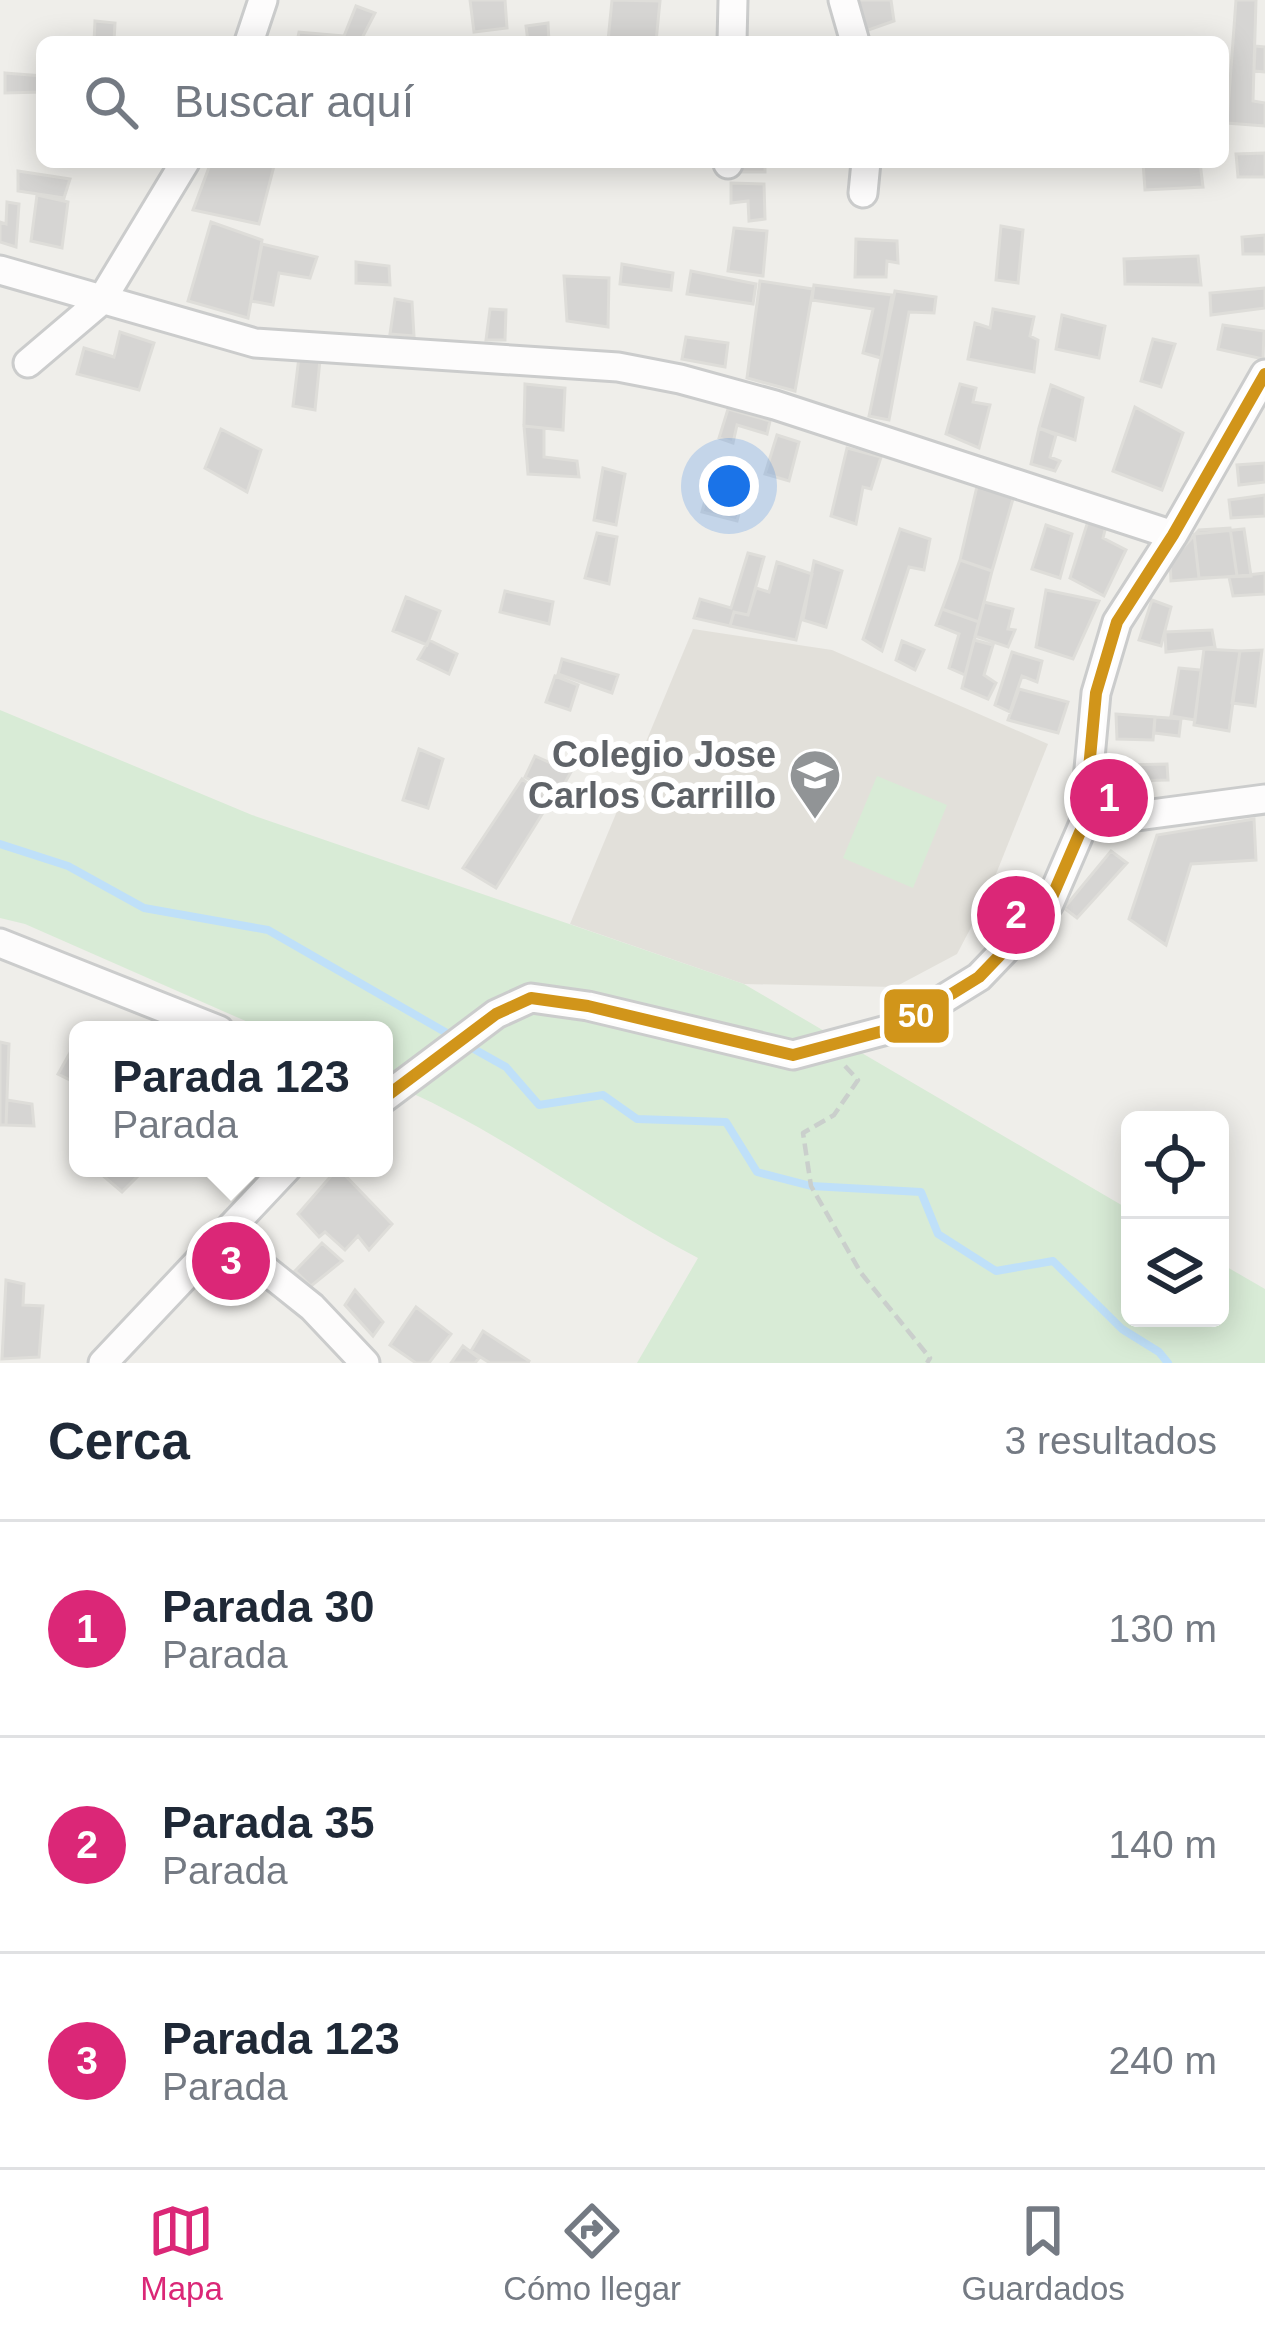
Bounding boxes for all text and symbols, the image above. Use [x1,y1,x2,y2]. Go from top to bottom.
search box [36,36,1229,168]
icon: search [78,69,144,135]
text: Buscar aquí [174,76,414,127]
your location [699,456,759,516]
place label: Colegio Jose Carlos Carrillo [528,734,776,816]
school or university icon: Colegio Jose Carlos Carrillo [787,747,843,821]
pin: 1 [1070,753,1148,843]
pin: 2 [977,870,1055,960]
line badge: 50 [882,987,951,1045]
text: 50 [898,997,934,1034]
popup [69,1021,393,1177]
text: Parada 123 [112,1051,350,1102]
text: Parada [112,1103,238,1146]
map controls [1121,1111,1229,1327]
button: locate [1121,1111,1229,1219]
pin: 3 [192,1216,270,1306]
button: layers [1121,1219,1229,1327]
text: Cerca [48,1413,190,1470]
text: 3 resultados [1005,1419,1217,1462]
text: Parada 30 [162,1581,375,1632]
text: 1 [76,1607,98,1650]
text: 130 m [1109,1607,1217,1650]
text: Parada [162,1633,288,1676]
text: Parada 35 [162,1797,375,1848]
text: 2 [76,1823,98,1866]
text: 140 m [1109,1823,1217,1866]
text: Parada [162,1849,288,1892]
text: Parada 123 [162,2013,400,2064]
text: 3 [76,2039,98,2082]
text: 240 m [1109,2039,1217,2082]
text: Parada [162,2065,288,2108]
tab: Mapa [140,2198,223,2308]
tab: Cómo llegar [503,2198,681,2308]
tab: Guardados [962,2198,1125,2308]

